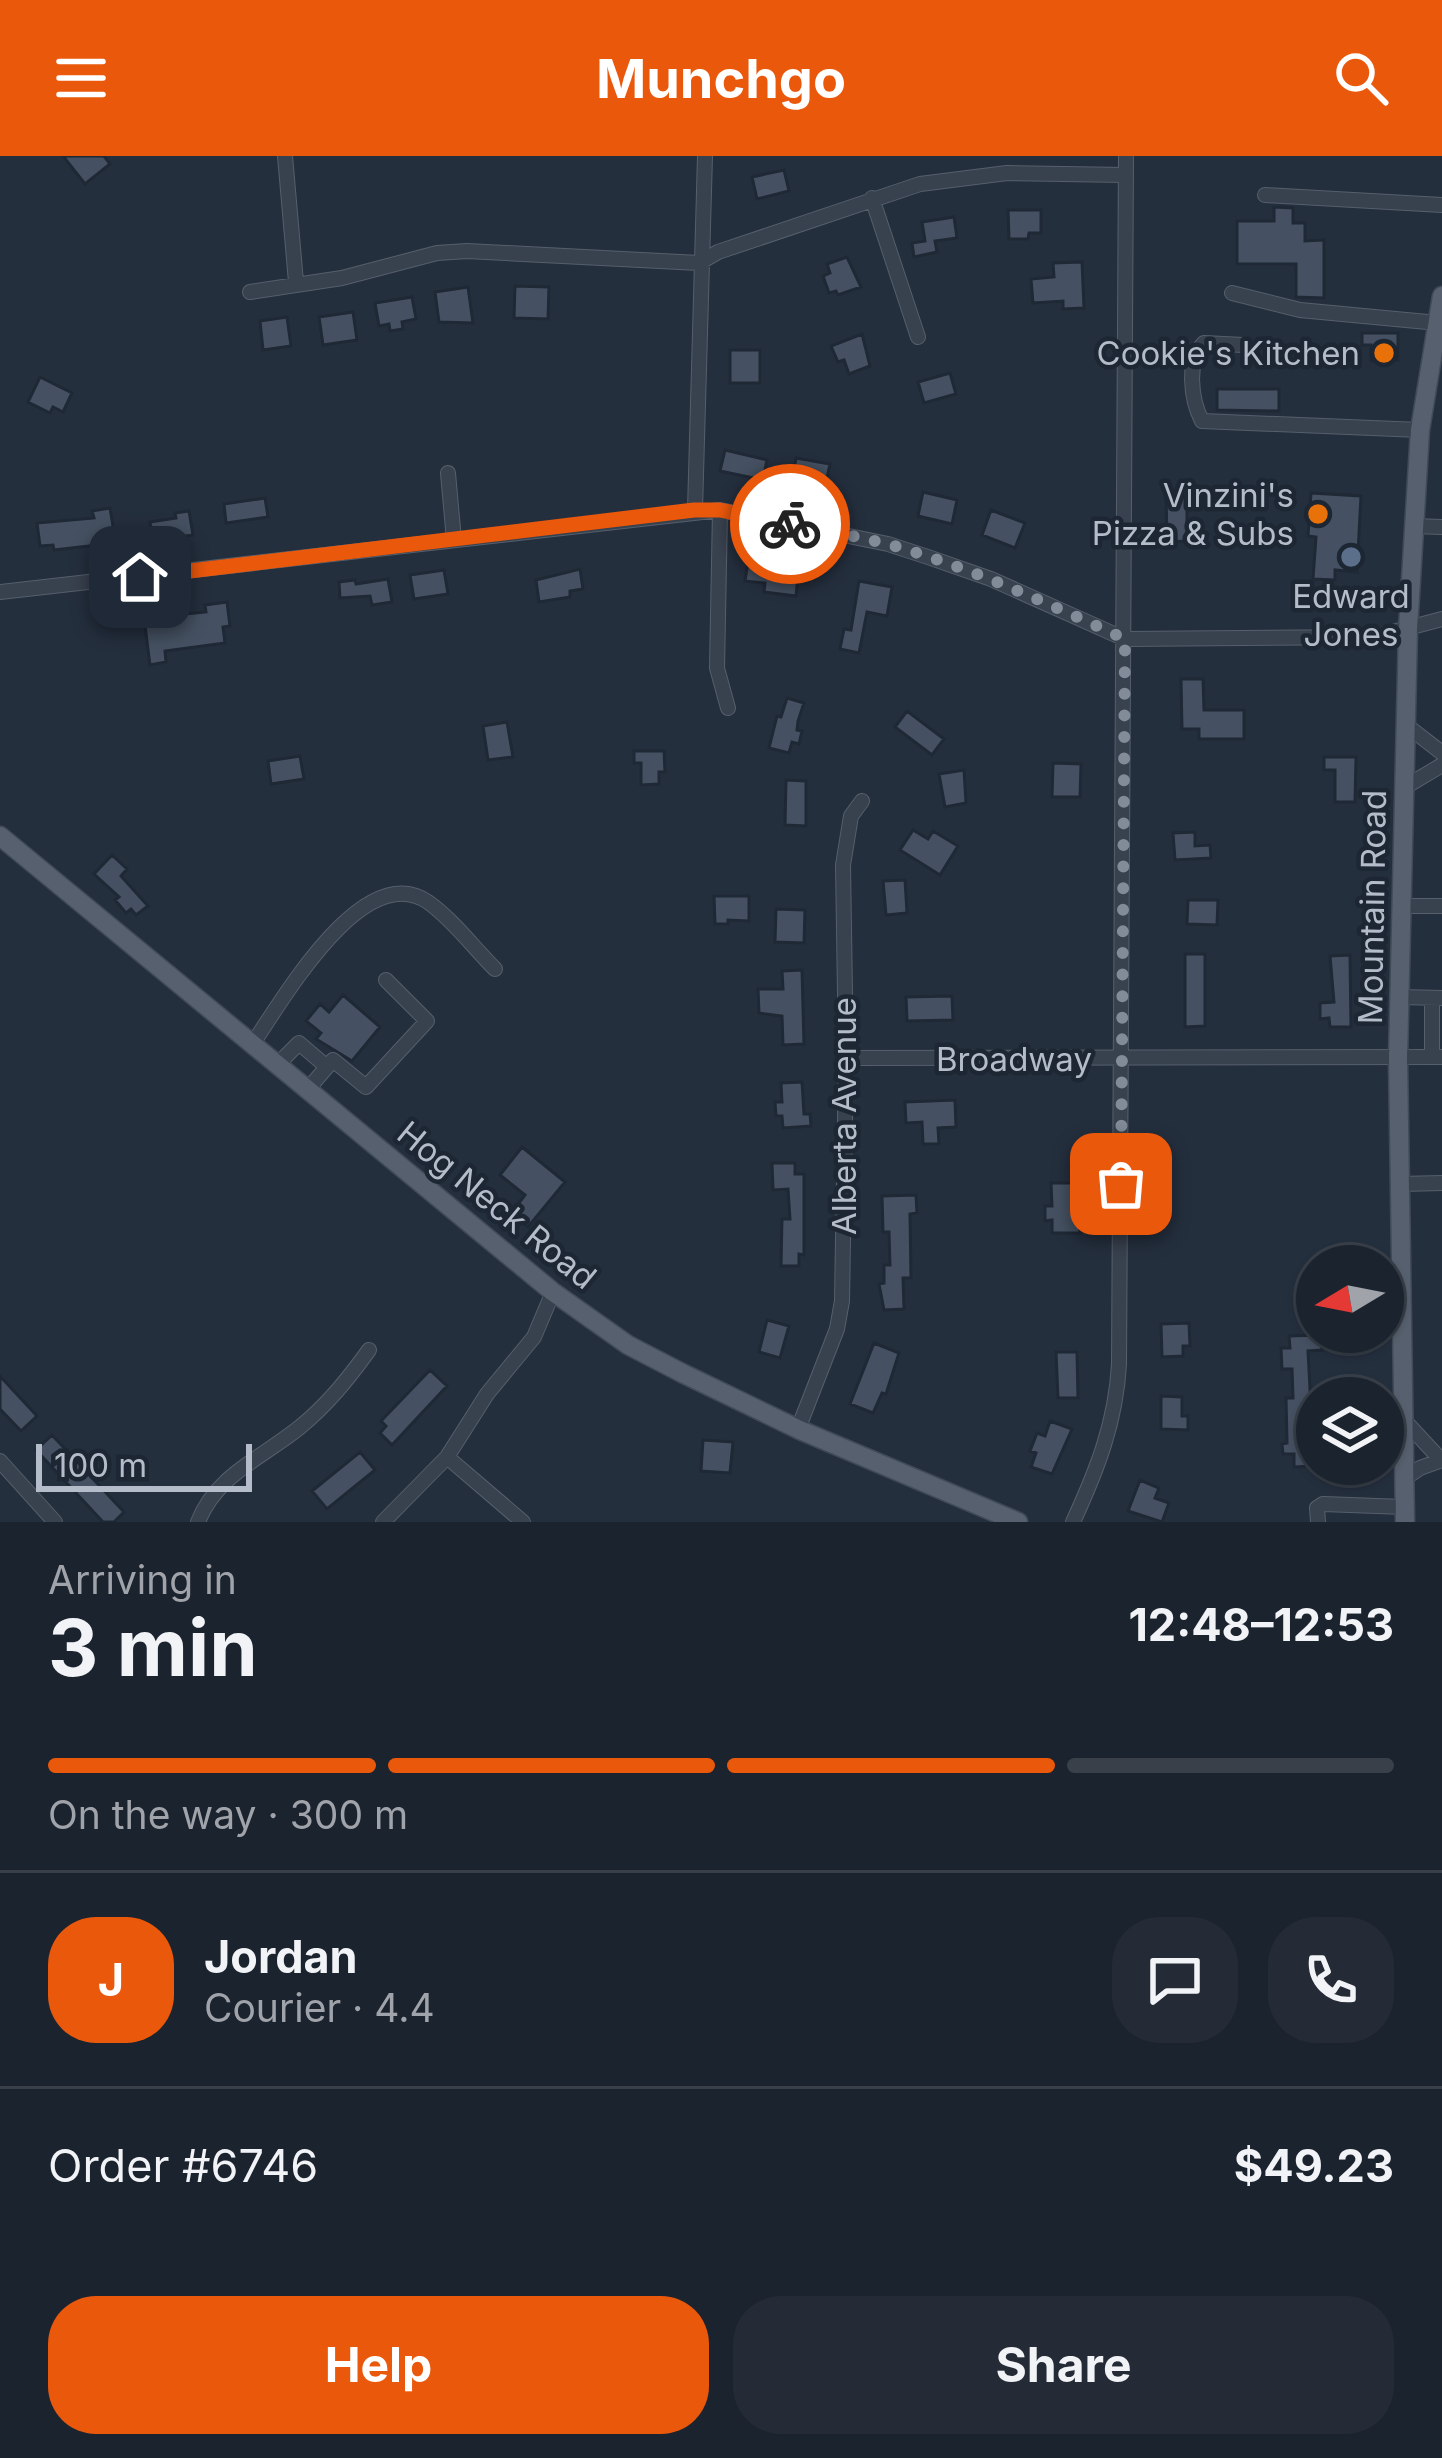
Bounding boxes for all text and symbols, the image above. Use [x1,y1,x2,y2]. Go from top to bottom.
icon: menu [48,45,114,111]
icon: search [1328,45,1394,111]
text: Munchgo [596,46,846,111]
place label: Cookie's Kitchen [1097,333,1360,373]
marker: Cookie's Kitchen [1371,340,1397,366]
courier [730,464,850,584]
place label: Vinzini's Pizza & Subs [1092,475,1294,553]
icon: bike [757,491,823,557]
marker: Vinzini's Pizza & Subs [1305,501,1331,527]
pin [89,526,191,628]
icon: home [107,544,173,610]
marker: Edward Jones [1338,544,1364,570]
place label: Edward Jones [1292,576,1410,654]
street label: Mountain Road [1350,789,1394,1025]
street label: Alberta Avenue [824,997,864,1235]
street label: Broadway [936,1039,1092,1079]
street label: Hog Neck Road [390,1113,604,1297]
pin [1070,1133,1172,1235]
icon: bag [1088,1151,1154,1217]
north arrow [1296,1245,1404,1353]
map controls [1296,1245,1404,1485]
button: layers [1296,1377,1404,1485]
scale bar [36,1438,252,1491]
text: 100 m [54,1445,147,1485]
text: Arriving in [48,1556,237,1603]
text: 12:48–12:53 [1128,1597,1394,1652]
text: 3 min [48,1600,258,1695]
text: On the way · 300 m [48,1791,408,1838]
button: chat [1112,1917,1238,2043]
button: phone [1268,1917,1394,2043]
text: Jordan [204,1929,358,1984]
text: J [98,1952,124,2007]
text: Courier · 4.4 [204,1984,435,2031]
text: Order #6746 [48,2138,318,2193]
text: $49.23 [1234,2138,1394,2193]
button: Help [48,2296,709,2434]
button: Share [733,2296,1394,2434]

